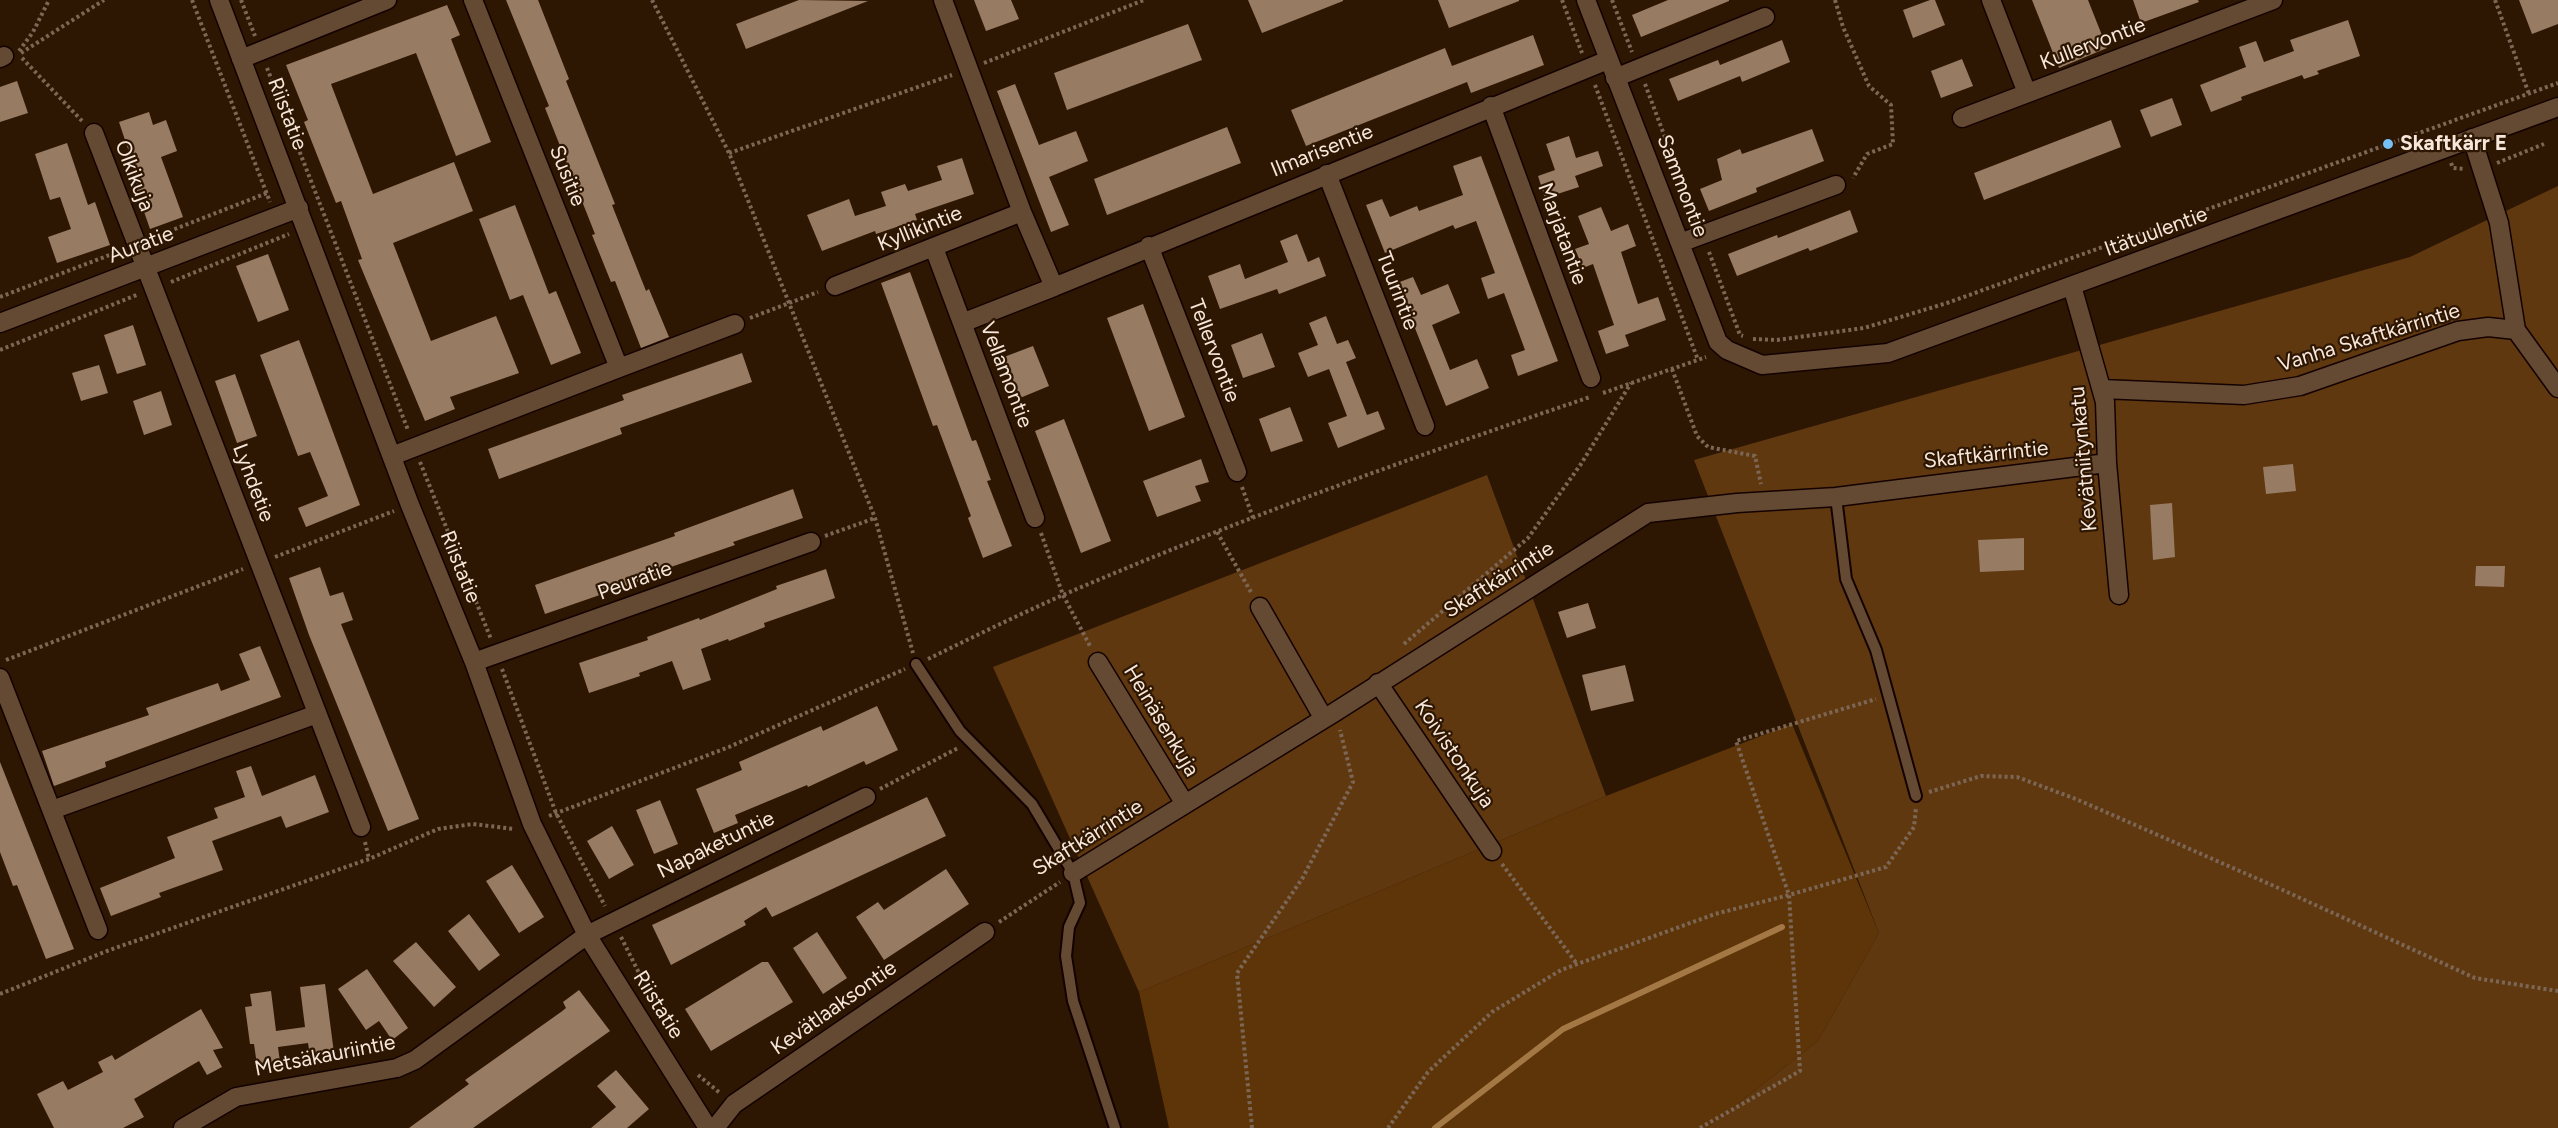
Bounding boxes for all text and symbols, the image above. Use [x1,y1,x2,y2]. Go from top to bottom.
street label: Kullervontie [2037,12,2149,76]
street label: Riistatie [262,74,312,154]
street label: Ilmarisentie [1267,119,1377,183]
street label: Sammontie [1651,131,1713,241]
place label: Skaftkärr E [2400,131,2507,157]
street label: Olkikuja [109,137,159,215]
marker: Skaftkärr E [2381,137,2395,151]
street label: Susitie [543,142,591,210]
street label: Marjatantie [1532,180,1592,288]
street label: Kyllikintie [874,201,966,257]
street label: Itätuulentie [2101,202,2211,262]
street label: Auratie [105,221,177,269]
street label: Tuurintie [1371,248,1423,334]
street label: Tellervontie [1183,296,1245,406]
street label: Vanha Skaftkärrintie [2275,298,2463,378]
street label: Vellamontie [974,319,1038,431]
street label: Kevätniitynkatu [2065,385,2103,533]
street label: Skaftkärrintie [1922,436,2050,474]
street label: Lyhdetie [227,440,279,526]
street label: Riistatie [434,527,486,607]
street label: Skaftkärrintie [1439,536,1559,624]
street label: Peuratie [594,556,676,606]
street label: Heinäsenkuja [1118,661,1204,781]
street label: Koivistonkuja [1409,695,1499,813]
street label: Skaftkärrintie [1028,794,1148,882]
street label: Napaketuntie [653,806,779,884]
street label: Kevätlaaksontie [766,955,902,1061]
street label: Riistatie [627,966,689,1044]
street label: Metsäkauriintie [252,1030,398,1082]

